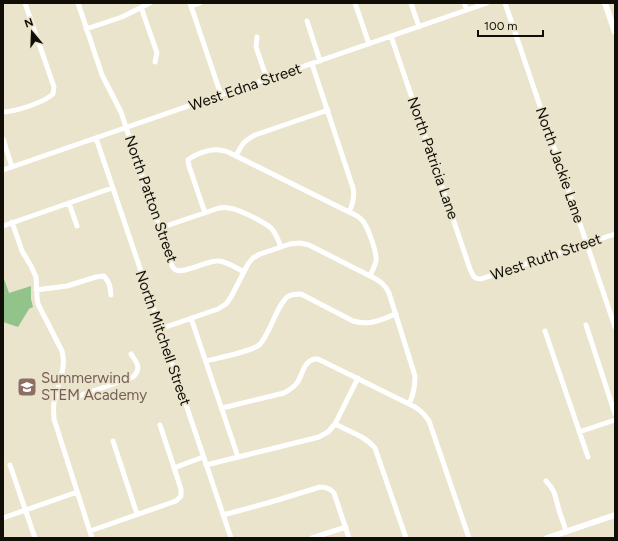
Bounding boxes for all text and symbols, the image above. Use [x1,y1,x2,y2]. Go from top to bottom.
north arrow [12,12,52,52]
scale bar [478,12,543,38]
text: N [23,15,35,31]
text: 100 m [484,19,518,33]
street label: West Edna Street [186,59,304,115]
street label: North Patricia Lane [404,94,462,222]
street label: North Jackie Lane [532,105,588,225]
street label: North Patton Street [121,133,181,265]
street label: West Ruth Street [488,230,604,284]
street label: North Mitchell Street [131,268,195,408]
place label: Summerwind STEM Academy [41,369,147,404]
school or university icon: Summerwind STEM Academy [16,376,38,398]

